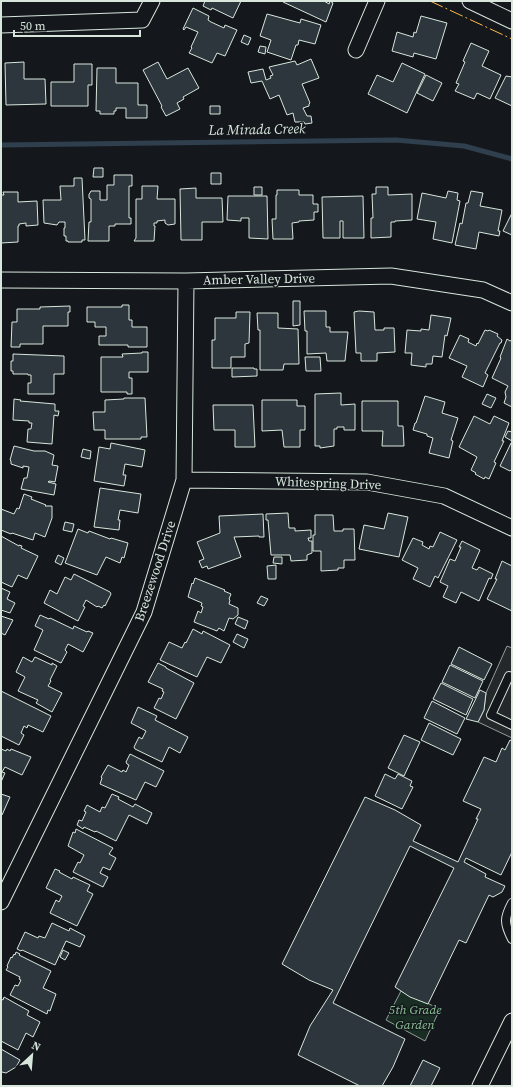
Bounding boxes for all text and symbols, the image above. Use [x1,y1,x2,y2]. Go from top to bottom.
scale bar [14,12,140,38]
text: 50 m [20,18,46,34]
water label: La Mirada Creek [207,118,306,140]
street label: Amber Valley Drive [203,270,316,288]
street label: Whitespring Drive [274,473,382,493]
street label: Breezewood Drive [131,518,179,624]
park label: 5th Grade Garden [389,1001,442,1033]
north arrow [12,1035,52,1075]
text: N [29,1038,43,1055]

